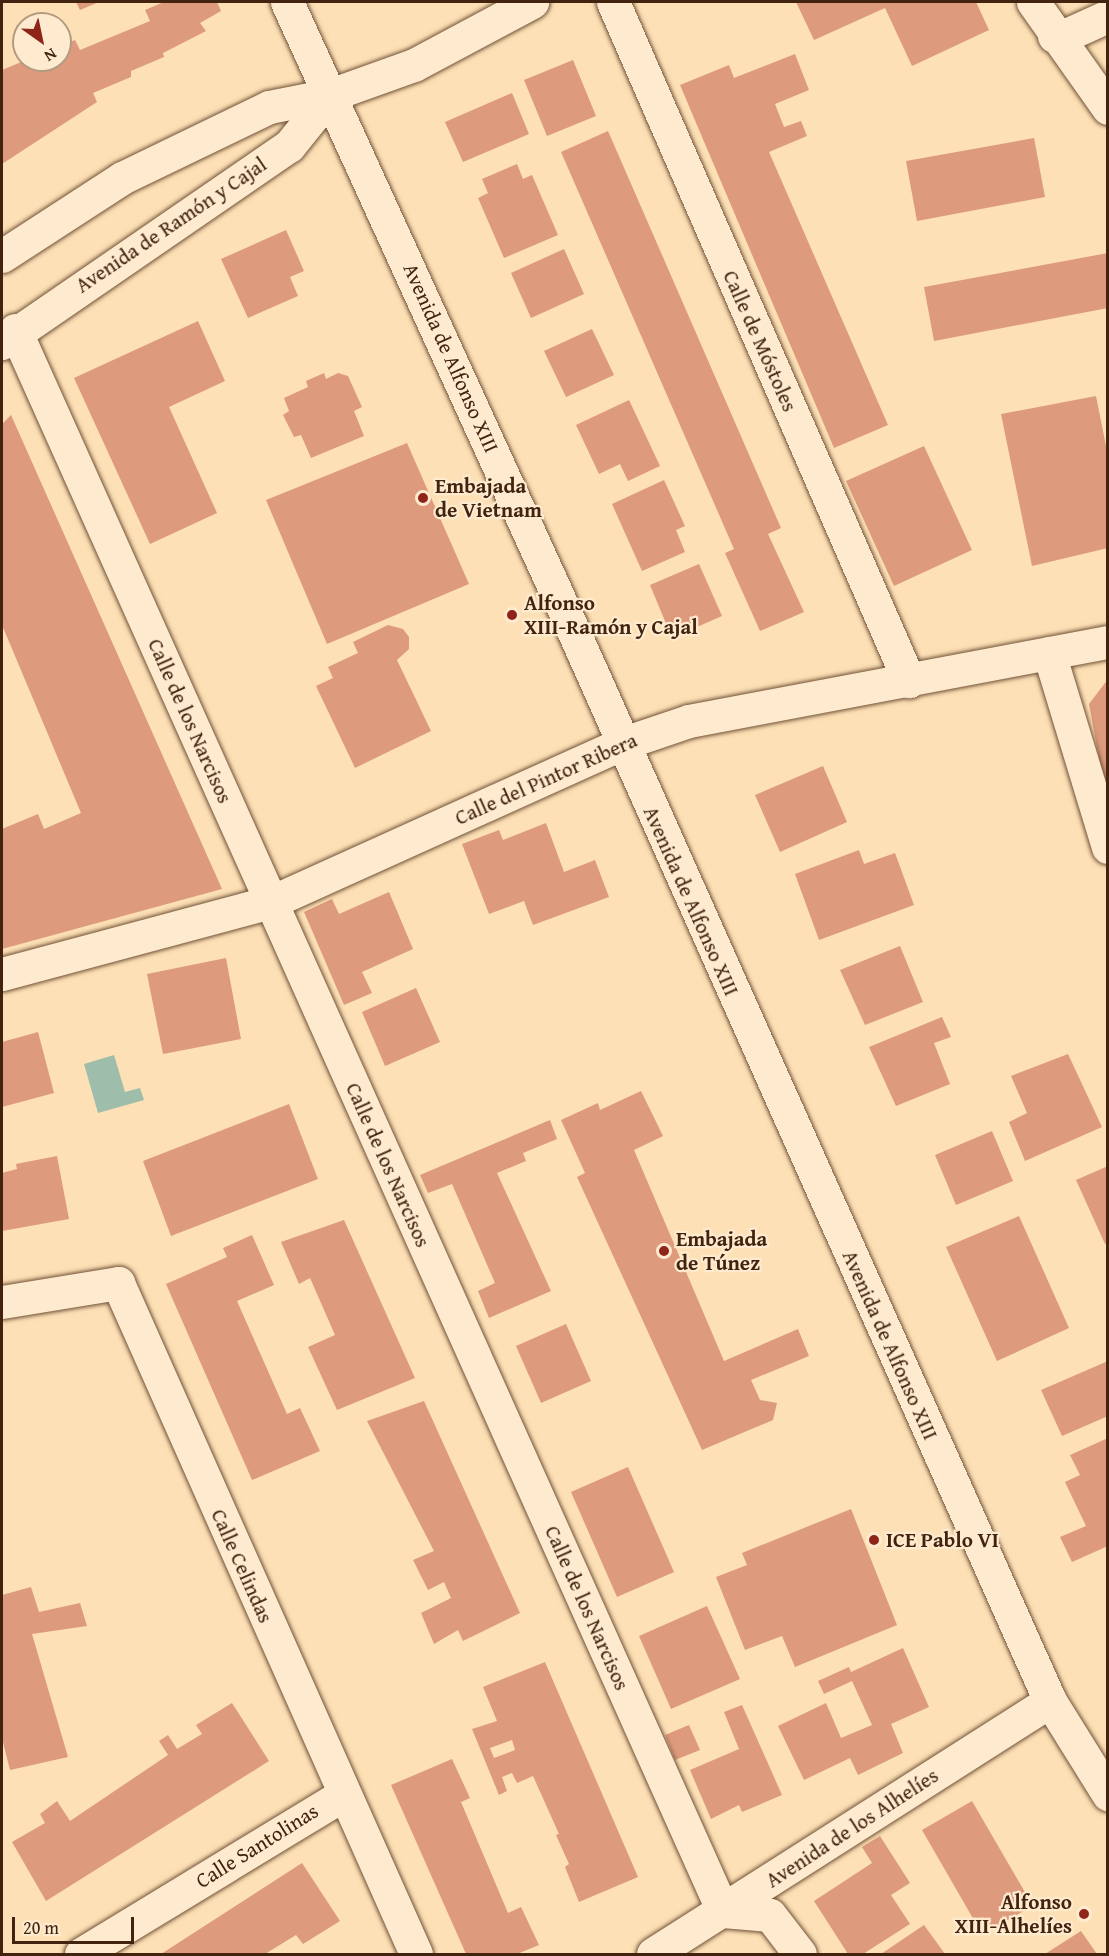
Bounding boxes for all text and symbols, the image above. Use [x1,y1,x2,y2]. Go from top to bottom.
north arrow [12,12,72,72]
text: N [40,42,62,68]
street label: Avenida de Ramón y Cajal [71,152,271,298]
street label: Avenida de Alfonso XIII [398,259,504,457]
street label: Calle de Móstoles [718,267,802,415]
place label: Embajada de Vietnam [435,473,542,523]
marker: Embajada de Vietnam [416,491,430,505]
place label: Alfonso XIII-Ramón y Cajal [524,590,698,640]
marker: Alfonso XIII-Ramón y Cajal [505,608,519,622]
street label: Calle de los Narcisos [142,635,238,807]
street label: Calle del Pintor Ribera [451,727,641,831]
street label: Avenida de Alfonso XIII [638,802,744,1000]
street label: Calle de los Narcisos [340,1079,436,1251]
place label: Embajada de Túnez [676,1226,767,1276]
marker: Embajada de Túnez [657,1244,671,1258]
street label: Avenida de Alfonso XIII [837,1246,943,1444]
street label: Calle Celindas [206,1505,278,1627]
street label: Calle de los Narcisos [539,1522,635,1694]
place label: ICE Pablo VI [886,1527,999,1553]
marker: ICE Pablo VI [867,1533,881,1547]
street label: Avenida de los Alhelíes [761,1763,943,1893]
street label: Calle Santolinas [191,1798,323,1894]
place label: Alfonso XIII-Alhelíes [955,1889,1072,1939]
scale bar [15,1905,136,1943]
marker: Alfonso XIII-Alhelíes [1077,1907,1091,1921]
text: 20 m [23,1914,59,1941]

